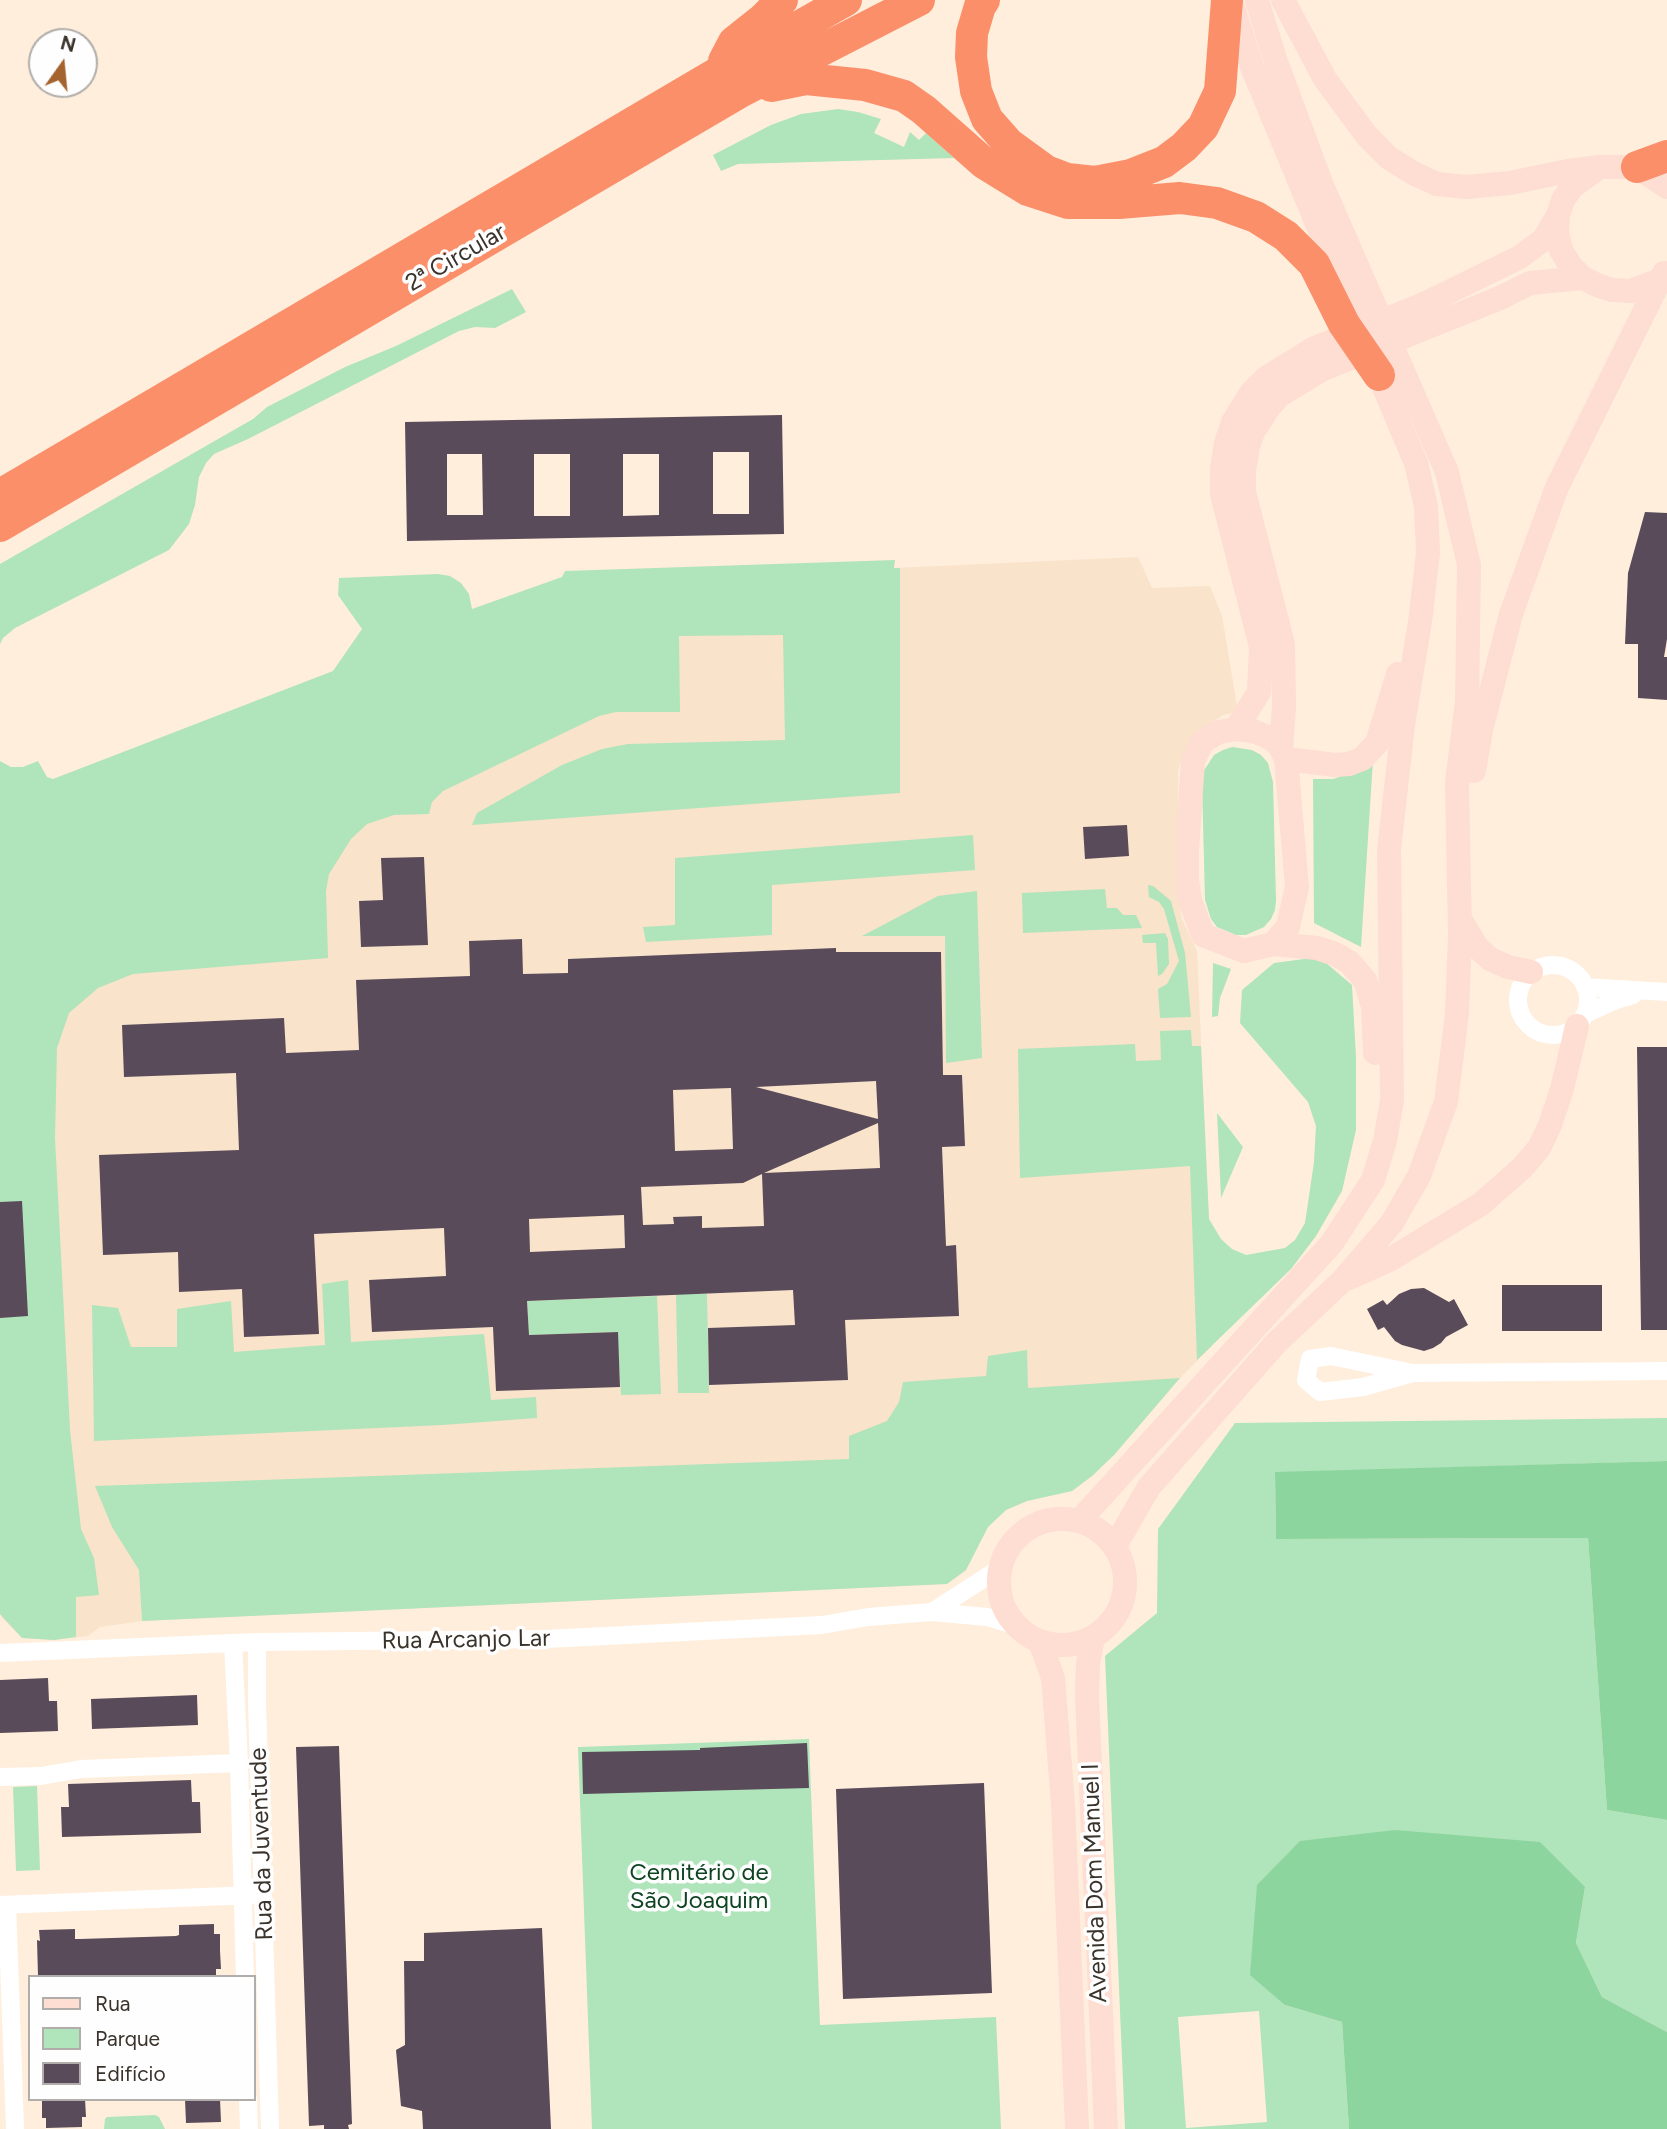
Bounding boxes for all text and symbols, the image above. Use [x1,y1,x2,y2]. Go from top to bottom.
north arrow [28,28,98,98]
text: N [58,31,78,57]
street label: 2ª Circular [401,218,511,298]
street label: Rua Arcanjo Lar [381,1624,551,1656]
street label: Rua da Juventude [244,1747,280,1941]
street label: Avenida Dom Manuel I [1076,1763,1114,2003]
park label: Cemitério de São Joaquim [629,1859,769,1915]
legend [28,1975,256,2101]
text: Rua [95,1991,131,2016]
text: Parque [95,2026,160,2051]
text: Edifício [95,2061,166,2086]

